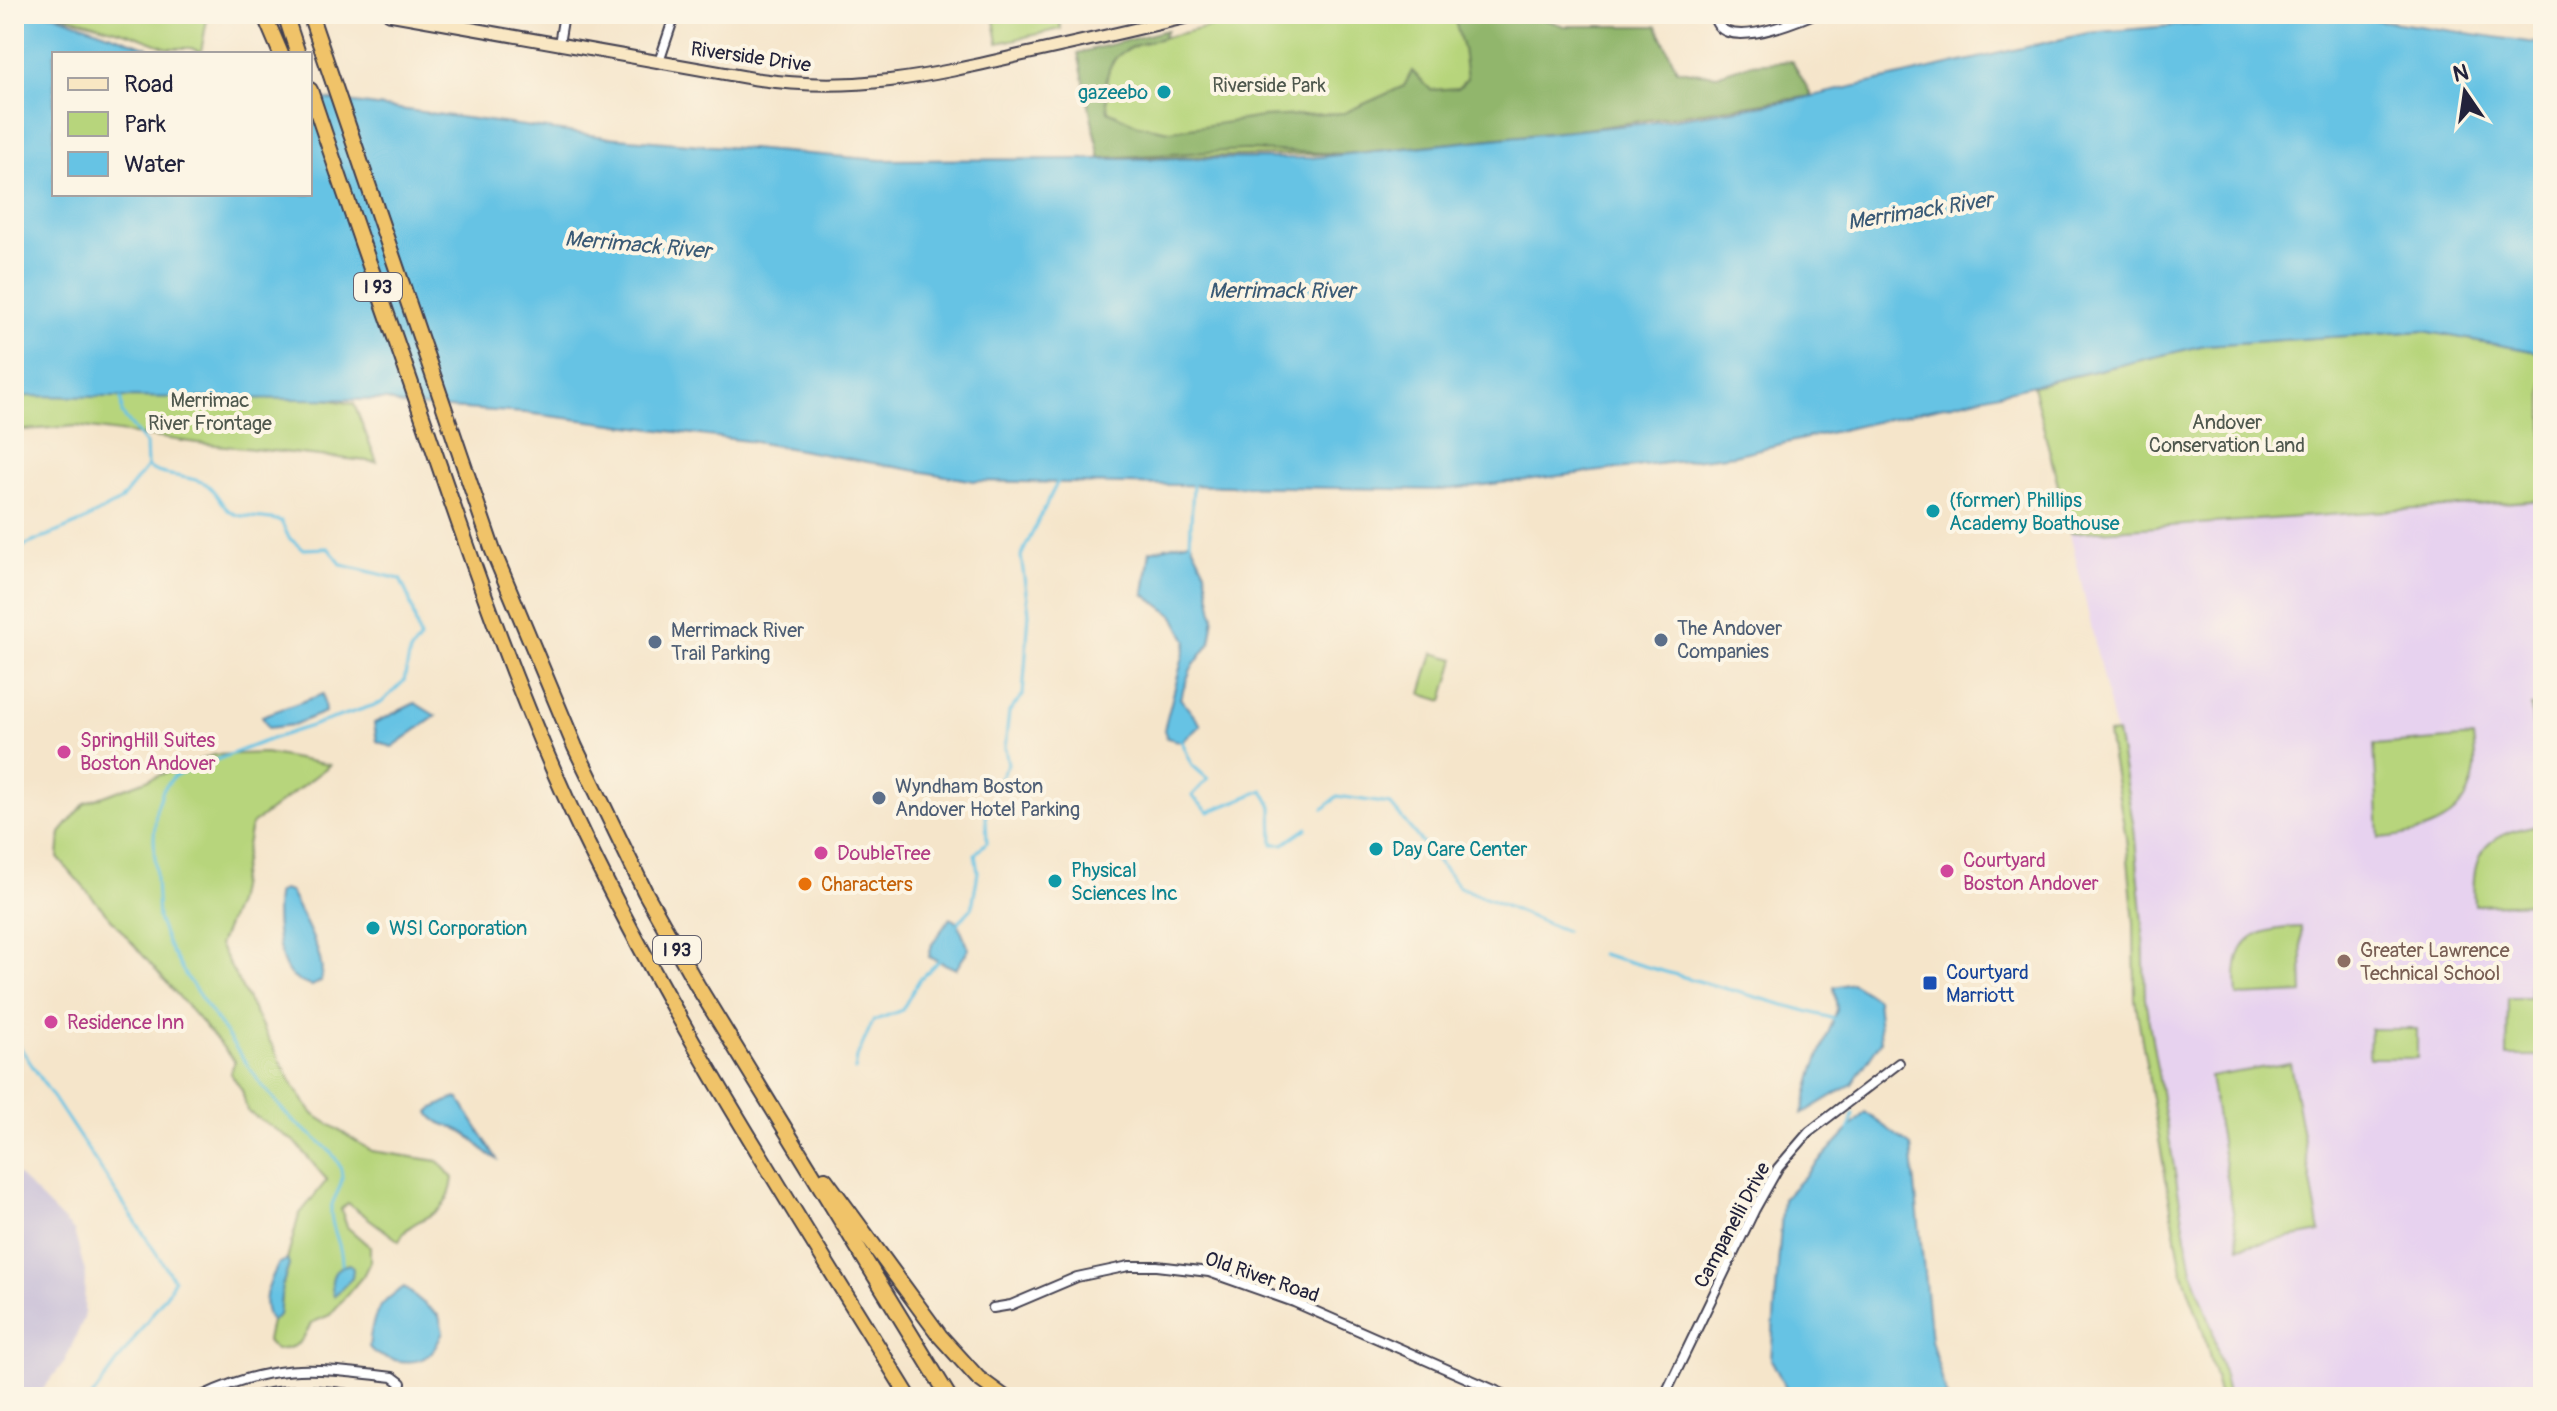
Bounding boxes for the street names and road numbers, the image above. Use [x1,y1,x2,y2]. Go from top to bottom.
street label: Riverside Drive [689,36,813,78]
road number: I 93 [354,273,402,301]
road number: I 93 [653,936,701,964]
street label: Campanelli Drive [1688,1158,1776,1292]
street label: Old River Road [1202,1246,1322,1308]

